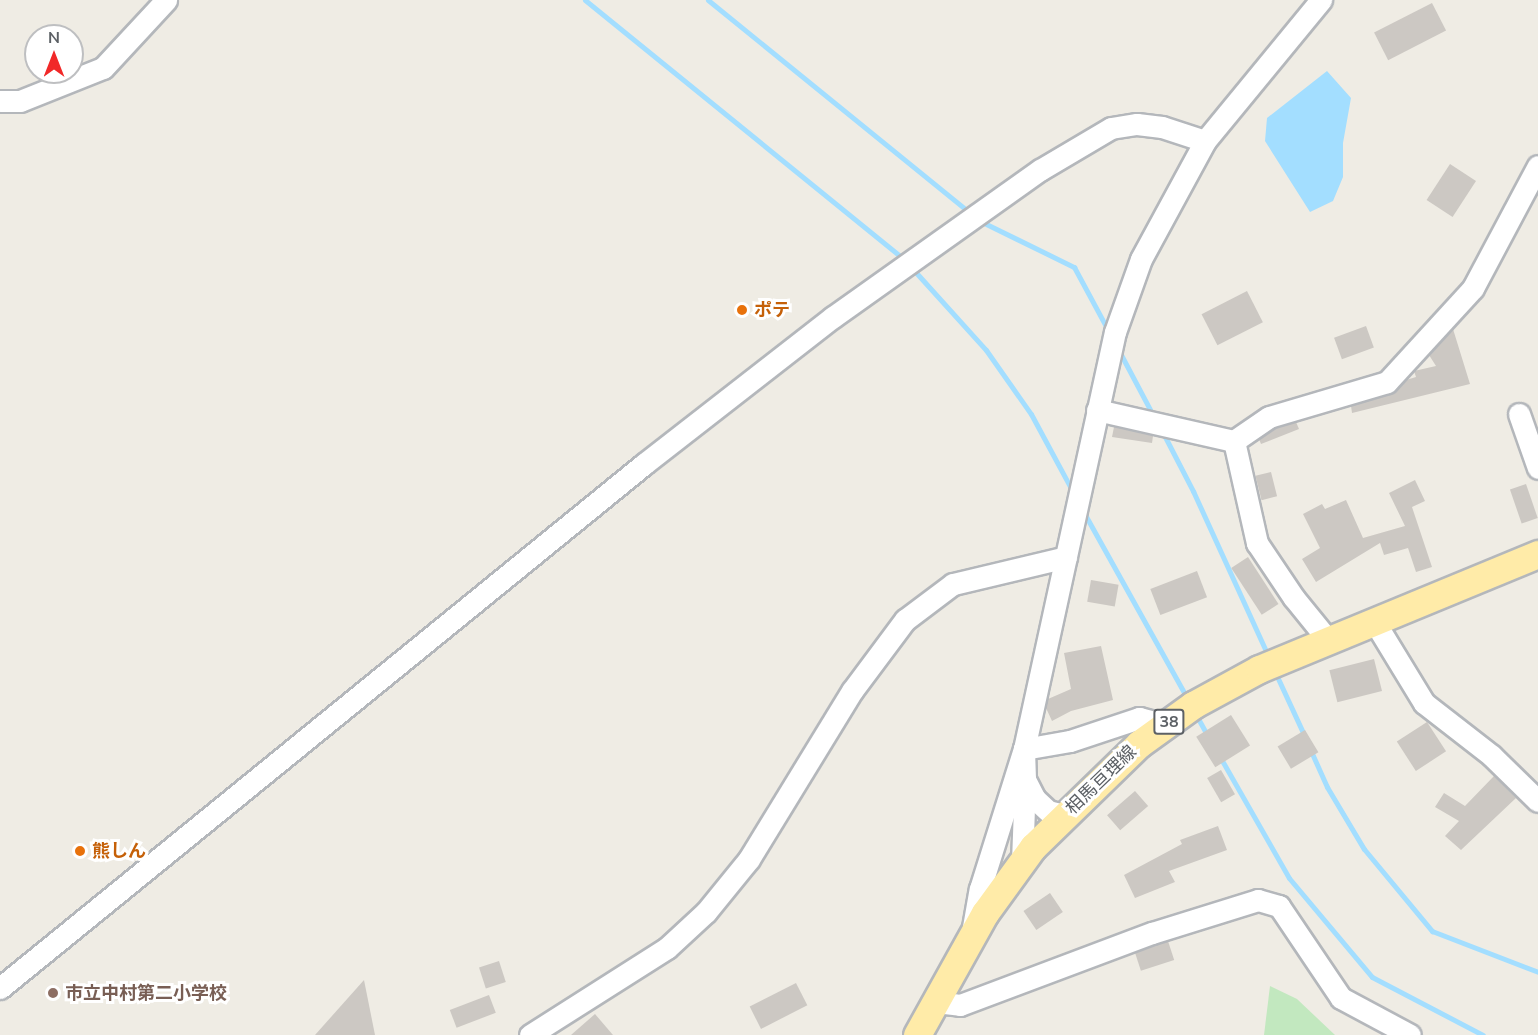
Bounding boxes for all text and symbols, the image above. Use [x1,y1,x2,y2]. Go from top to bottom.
north arrow [24,24,84,84]
text: N [48,27,60,49]
place label: ポテ [754,299,790,321]
marker: ポテ [735,303,749,317]
road number: 38 [1152,709,1186,735]
street label: 相馬亘理線 [1061,741,1141,819]
place label: 熊しん [92,840,146,862]
marker: 熊しん [73,844,87,858]
place label: 市立中村第二小学校 [65,982,227,1004]
marker: 市立中村第二小学校 [46,986,60,1000]

